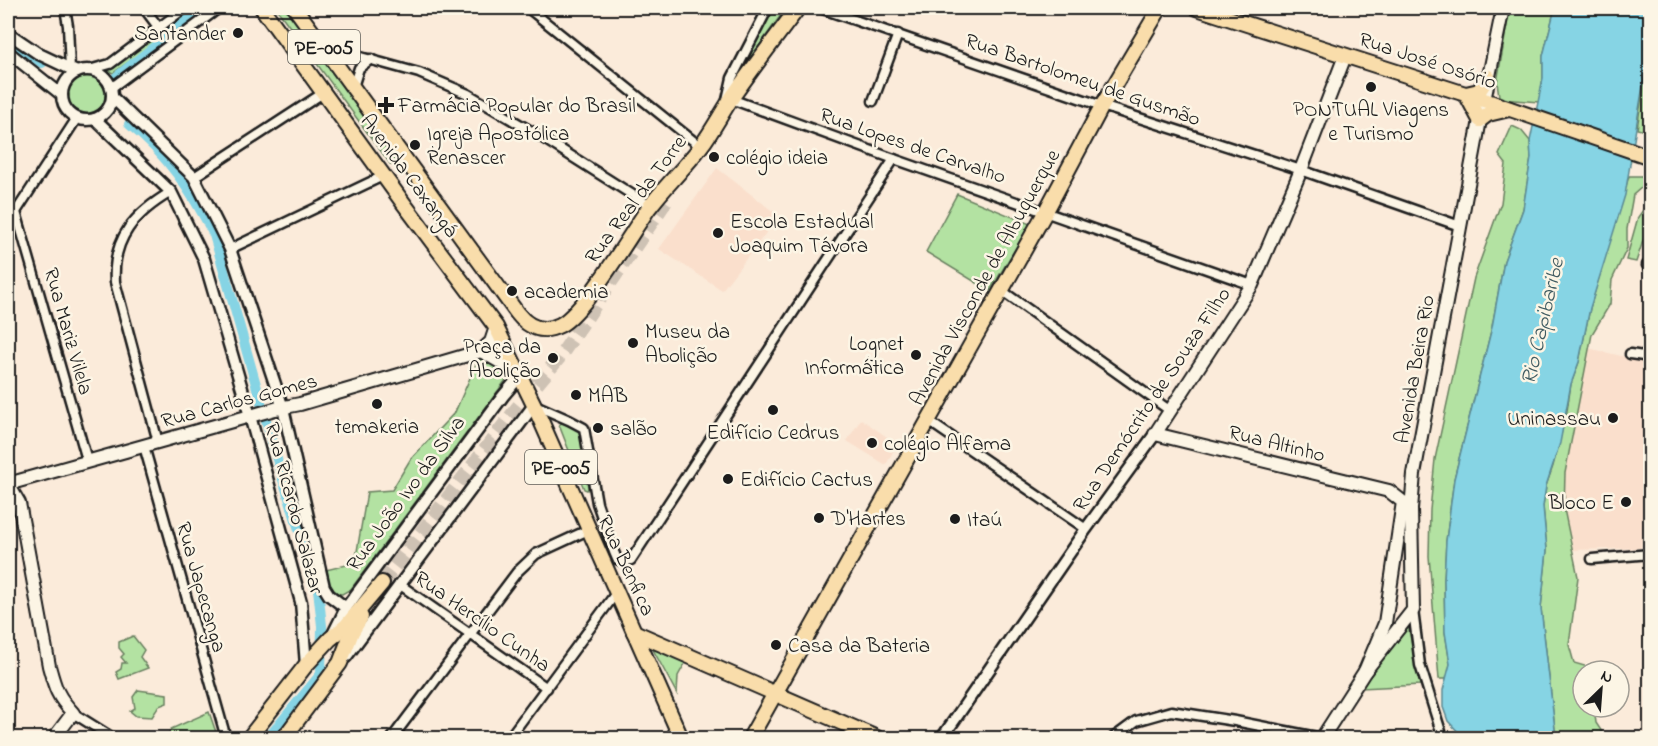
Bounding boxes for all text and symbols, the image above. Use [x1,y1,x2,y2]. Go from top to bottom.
place label: Santander [134,20,226,50]
street label: Rua José Osório [1355,25,1500,98]
marker: Santander [231,26,245,40]
street label: Rua Bartolomeu de Gusmão [961,27,1204,135]
road number: PE-005 [288,30,360,64]
marker: PONTUAL Viagens e Turismo [1364,80,1378,94]
place label: Farmácia Popular do Brasil [397,92,636,122]
place label: PONTUAL Viagens e Turismo [1293,96,1449,150]
marker: Farmácia Popular do Brasil [379,98,393,112]
street label: Rua Lopes de Carvalho [815,101,1010,193]
street label: Avenida Caxangá [350,108,465,246]
place label: Igreja Apostólica Renascer [427,120,569,174]
street label: Rua Real da Torre [578,129,695,271]
marker: Igreja Apostólica Renascer [408,138,422,152]
place label: colégio ideia [726,144,828,176]
street label: Avenida Visconde de Albuquerque [903,144,1069,412]
marker: colégio ideia [707,150,721,164]
place label: Escola Estadual Joaquim Távora [730,208,874,262]
marker: Escola Estadual Joaquim Távora [711,226,725,240]
water label: Rio Capibaribe [1514,254,1574,388]
street label: Rua Mariz Vilela [35,264,100,399]
place label: academia [524,278,609,308]
street label: Rua Demócrito de Souza Filho [1066,282,1239,518]
marker: academia [505,284,519,298]
street label: Avenida Beira Rio [1388,293,1444,446]
place label: Museu da Abolição [645,318,730,372]
place label: Lognet Informática [804,330,904,384]
place label: Praça da Abolição [463,333,541,387]
marker: Museu da Abolição [626,336,640,350]
marker: Lognet Informática [909,348,923,362]
marker: Praça da Abolição [546,351,560,365]
street label: Rua Carlos Gomes [158,367,321,437]
place label: MAB [588,382,628,412]
marker: MAB [569,388,583,402]
marker: temakeria [370,397,384,411]
marker: Edifício Cedrus [766,403,780,417]
place label: Uninassau [1507,405,1601,435]
street label: Rua João Ivo da Silva [340,410,473,578]
marker: Uninassau [1606,411,1620,425]
place label: temakeria [335,413,419,443]
place label: salão [610,415,657,445]
street label: Rua Altinho [1225,418,1328,471]
street label: Rua Ricardo Salazar [256,419,331,598]
place label: Edifício Cedrus [707,419,840,449]
marker: salão [591,421,605,435]
place label: colégio Alfama [884,430,1011,462]
marker: colégio Alfama [865,436,879,450]
road number: PE-005 [525,450,597,484]
place label: Edifício Cactus [740,466,873,496]
marker: Edifício Cactus [721,472,735,486]
place label: Bloco E [1547,489,1614,519]
marker: Bloco E [1619,495,1633,509]
place label: D'Hartes [830,505,906,535]
place label: Itaú [967,506,1002,536]
street label: Rua Benfica [589,510,662,621]
marker: D'Hartes [812,511,826,525]
marker: Itaú [948,512,962,526]
street label: Rua Japecanga [165,519,233,657]
street label: Rua Hercílio Cunha [408,564,556,681]
place label: Casa da Bateria [788,632,930,662]
marker: Casa da Bateria [769,638,783,652]
north arrow [1571,659,1631,719]
text: N [1597,664,1617,690]

